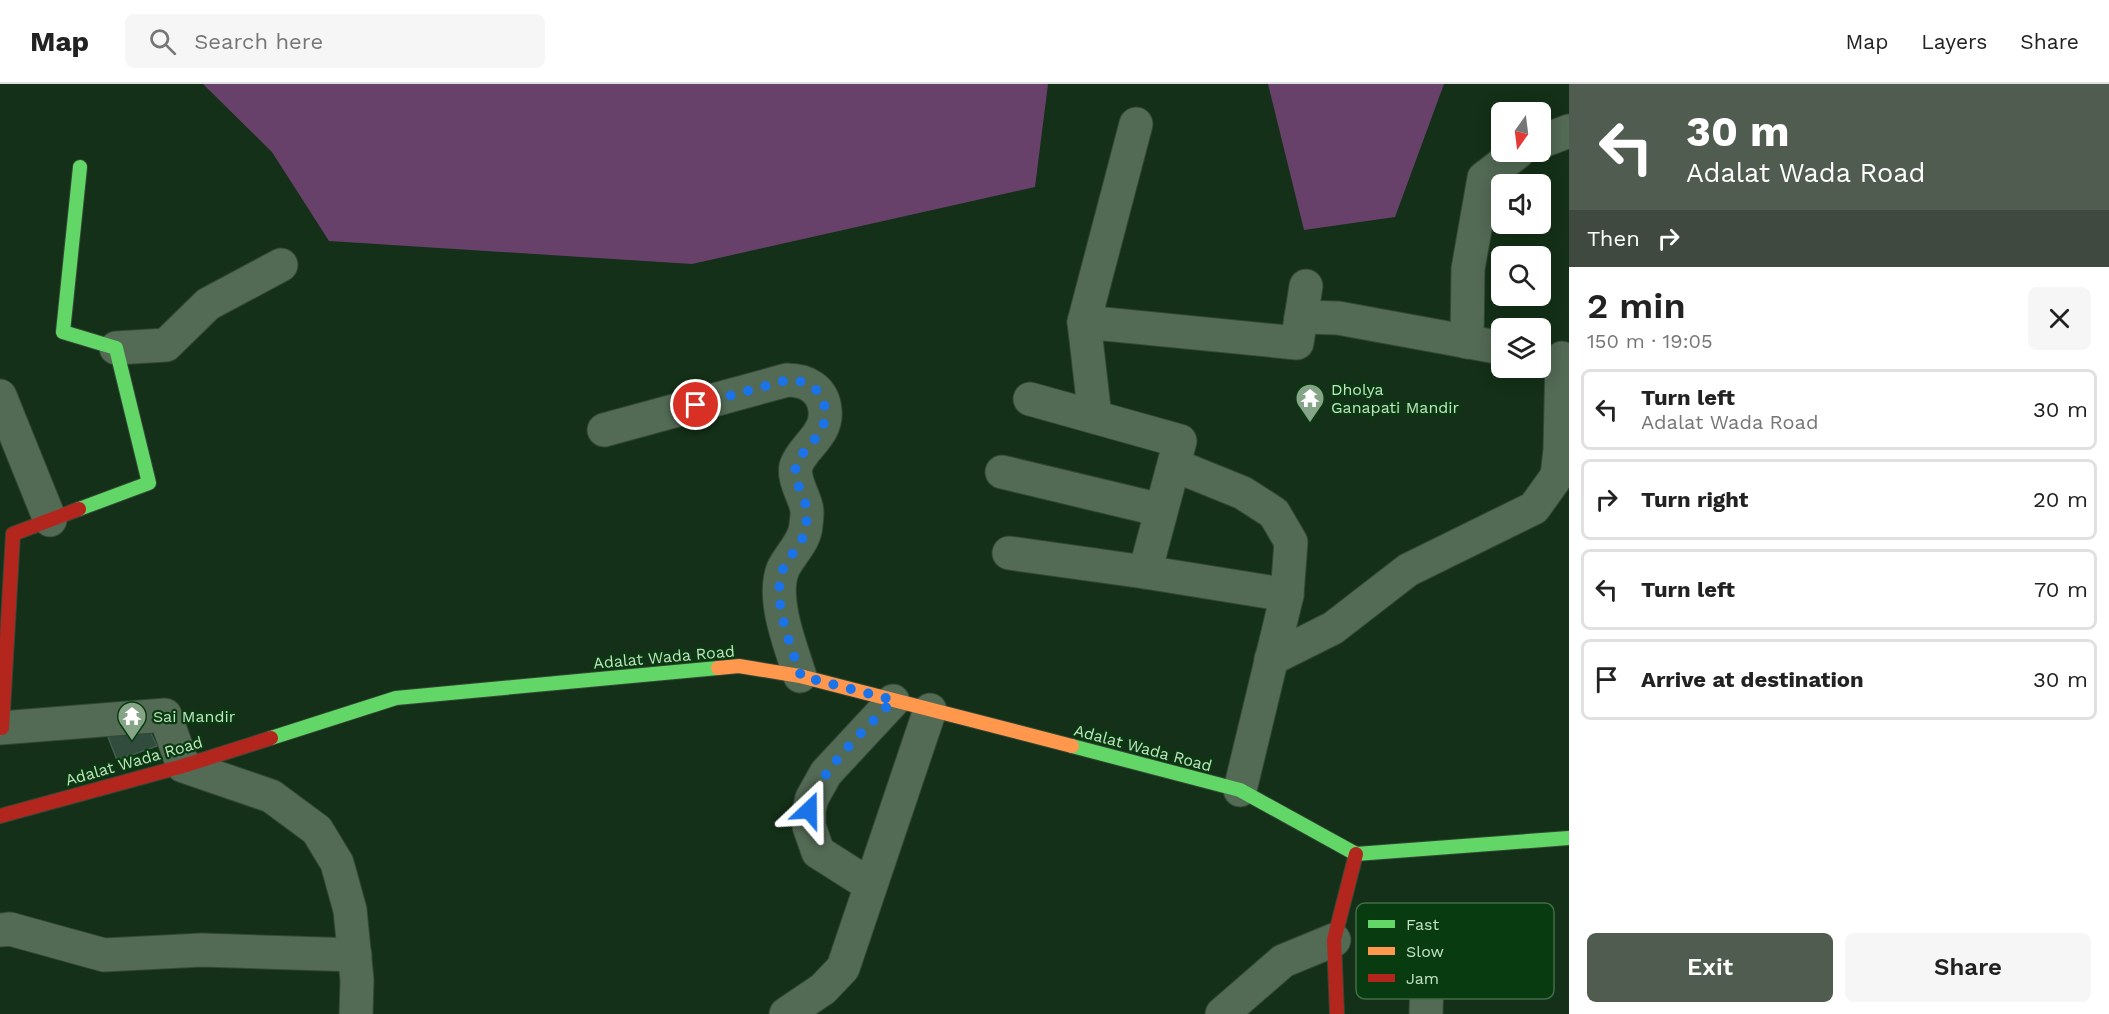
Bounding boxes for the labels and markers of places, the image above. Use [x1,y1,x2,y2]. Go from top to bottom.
pin [670,379,721,430]
place label: Dholya Ganapati Mandir [1331,380,1460,417]
temple icon: Dholya Ganapati Mandir [1294,382,1326,424]
temple icon: Sai Mandir [116,700,148,742]
place label: Sai Mandir [153,707,236,726]

